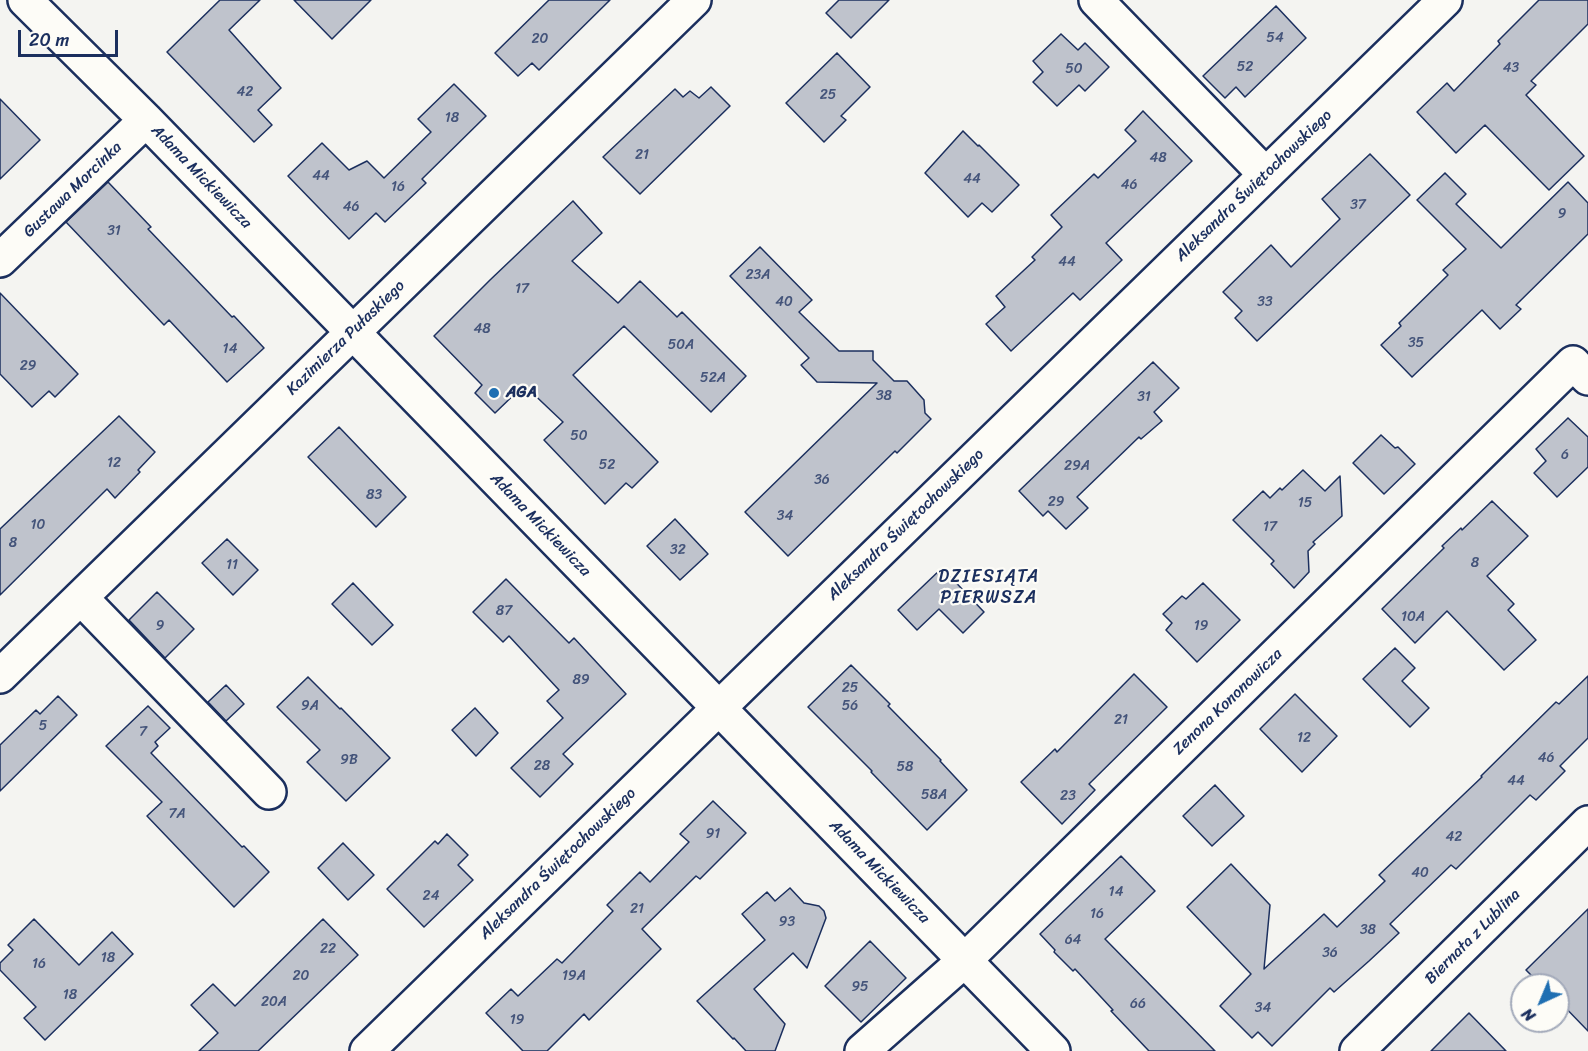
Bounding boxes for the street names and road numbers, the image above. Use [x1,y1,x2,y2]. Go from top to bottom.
street label: Aleksandra Świętochowskiego [1172,106,1336,266]
street label: Adama Mickiewicza [147,121,255,233]
street label: Gustawa Morcinka [20,138,126,242]
street label: Kazimierza Pułaskiego [283,276,409,400]
street label: Aleksandra Świętochowskiego [824,445,988,605]
street label: Adama Mickiewicza [486,469,594,581]
street label: Zenona Kononowicza [1169,645,1287,759]
street label: Aleksandra Świętochowskiego [476,784,640,944]
street label: Adama Mickiewicza [825,816,933,928]
street label: Biernata z Lublina [1421,885,1525,989]

